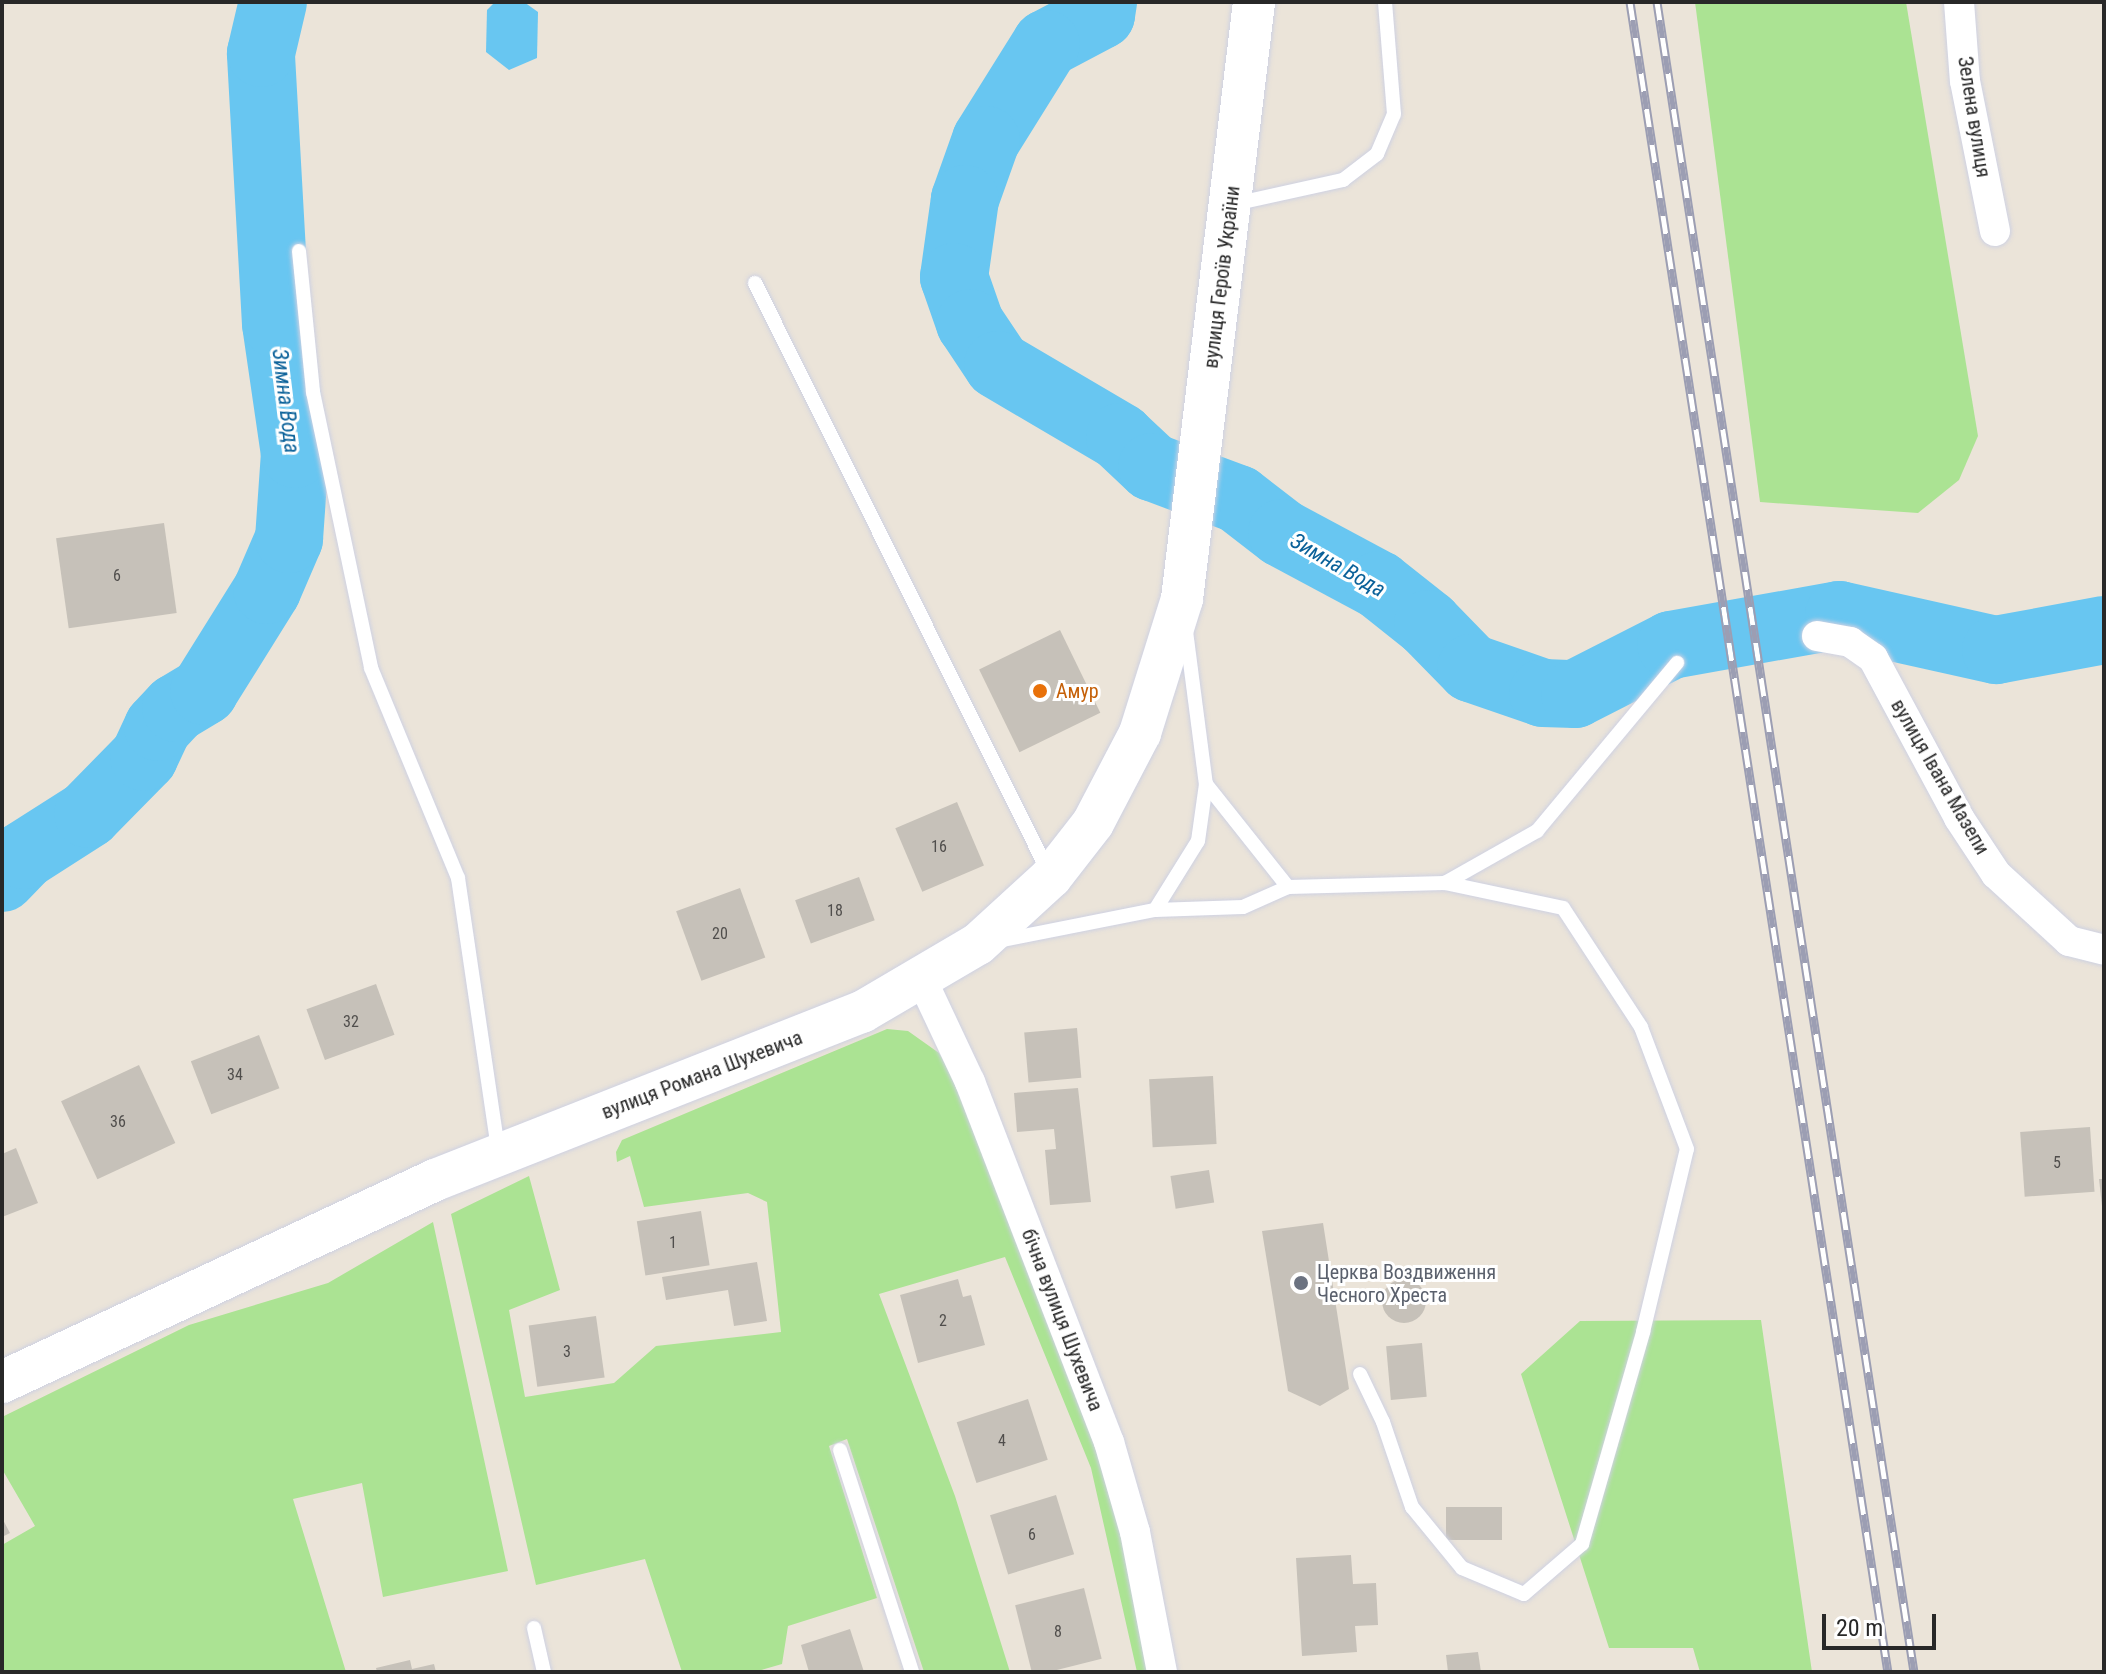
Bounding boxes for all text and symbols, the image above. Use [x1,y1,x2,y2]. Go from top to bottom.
street label: Зелена вулиця [1953,55,1995,179]
street label: вулиця Героїв України [1199,184,1245,370]
water label: Зимна Вода [266,347,306,455]
water label: Зимна Вода [1286,527,1390,603]
house number: 6 [113,566,121,586]
place label: Амур [1056,679,1099,703]
marker: Амур [1031,682,1049,700]
street label: вулиця Івана Мазепи [1886,695,1994,859]
house number: 16 [931,837,947,857]
house number: 18 [827,901,843,921]
house number: 20 [712,924,728,944]
house number: 32 [343,1012,359,1032]
street label: вулиця Романа Шухевича [598,1026,806,1124]
house number: 34 [227,1065,243,1085]
house number: 36 [110,1112,126,1132]
house number: 5 [2053,1153,2061,1173]
street label: бічна вулиця Шухевича [1016,1225,1108,1415]
house number: 1 [669,1233,677,1253]
place label: Церква Воздвиження Чесного Хреста [1317,1260,1496,1307]
marker: Церква Воздвиження Чесного Хреста [1292,1274,1310,1292]
house number: 2 [939,1311,947,1331]
house number: 3 [563,1342,571,1362]
house number: 4 [998,1431,1006,1451]
house number: 6 [1028,1525,1036,1545]
scale bar [1826,1598,1940,1648]
text: 20 m [1836,1614,1883,1642]
house number: 8 [1054,1622,1062,1642]

